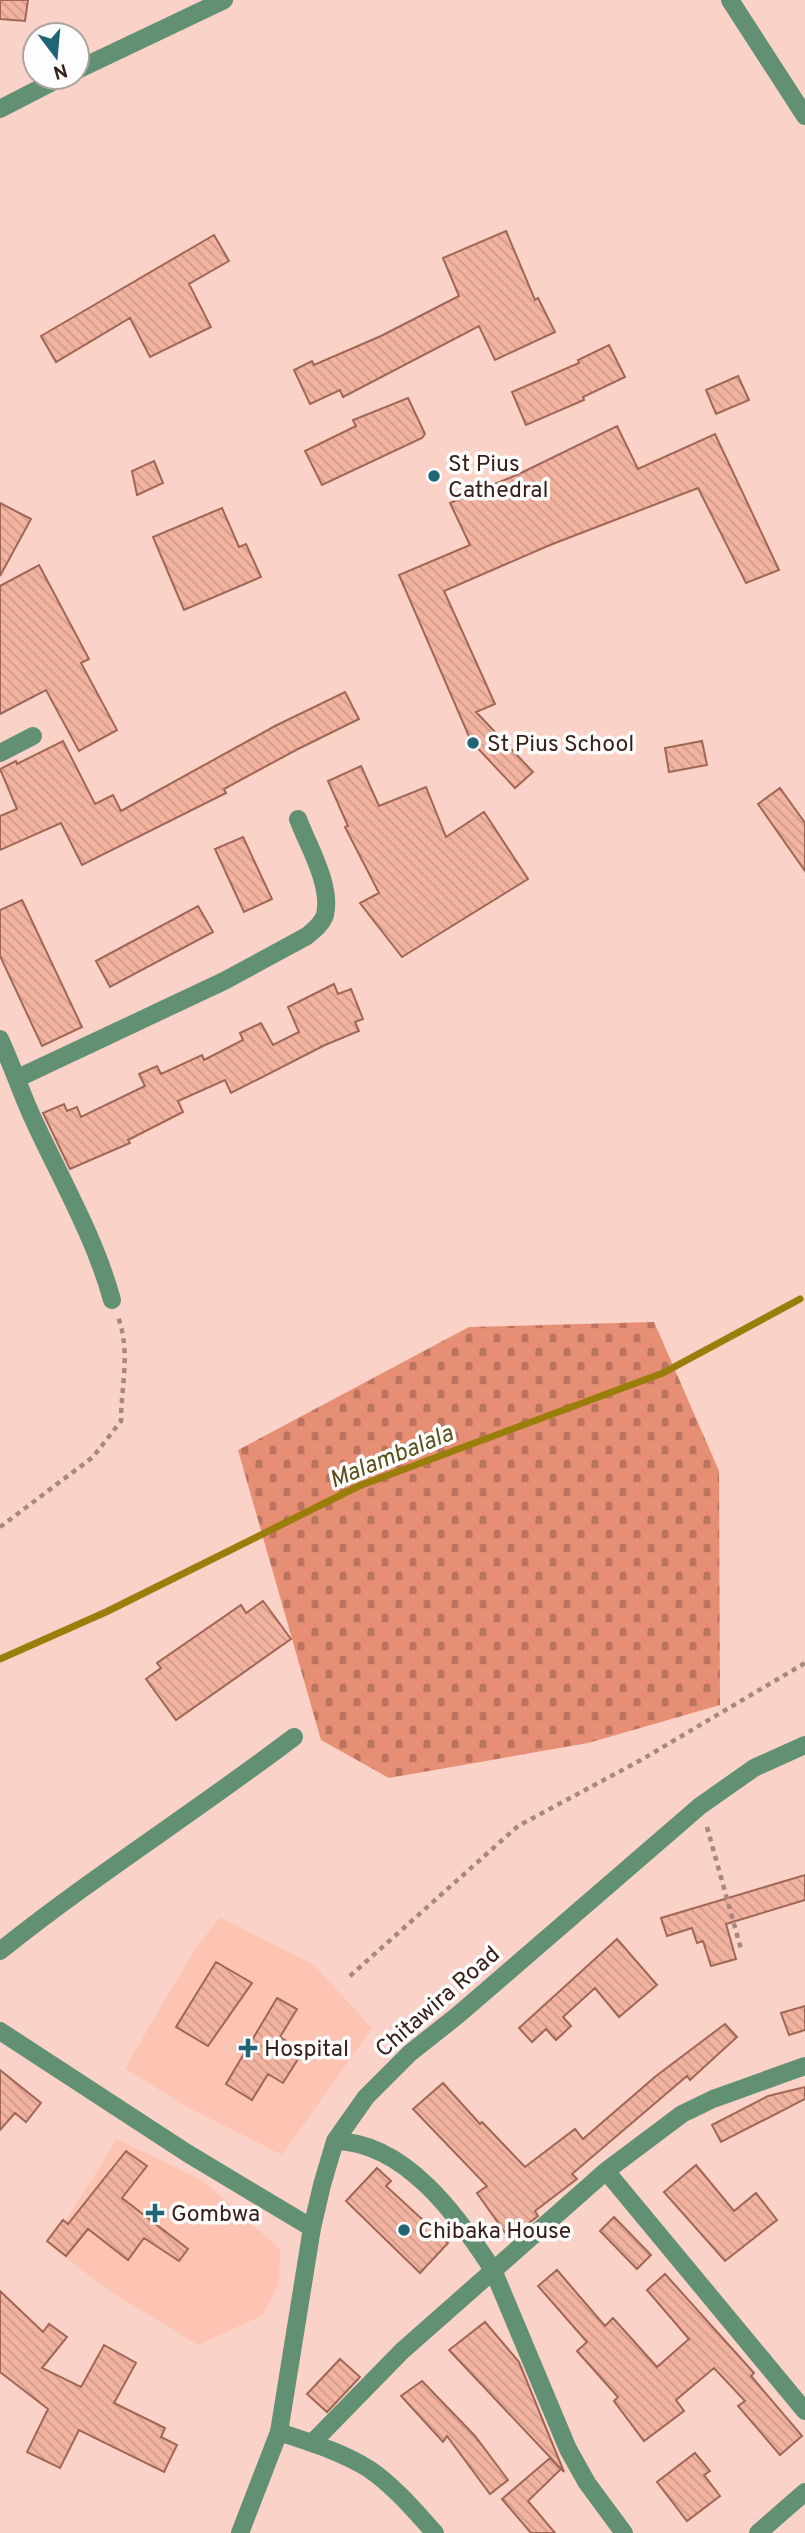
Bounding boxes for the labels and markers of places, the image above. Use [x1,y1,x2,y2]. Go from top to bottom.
place label: St Pius Cathedral [448,451,549,506]
marker: St Pius Cathedral [426,468,442,484]
place label: St Pius School [487,731,634,760]
marker: St Pius School [465,735,481,751]
place label: Hospital [264,2036,349,2065]
marker: Hospital [238,2038,258,2058]
place label: Gombwa [171,2201,260,2230]
marker: Gombwa [145,2203,165,2223]
place label: Chibaka House [418,2218,571,2247]
marker: Chibaka House [396,2222,412,2238]

